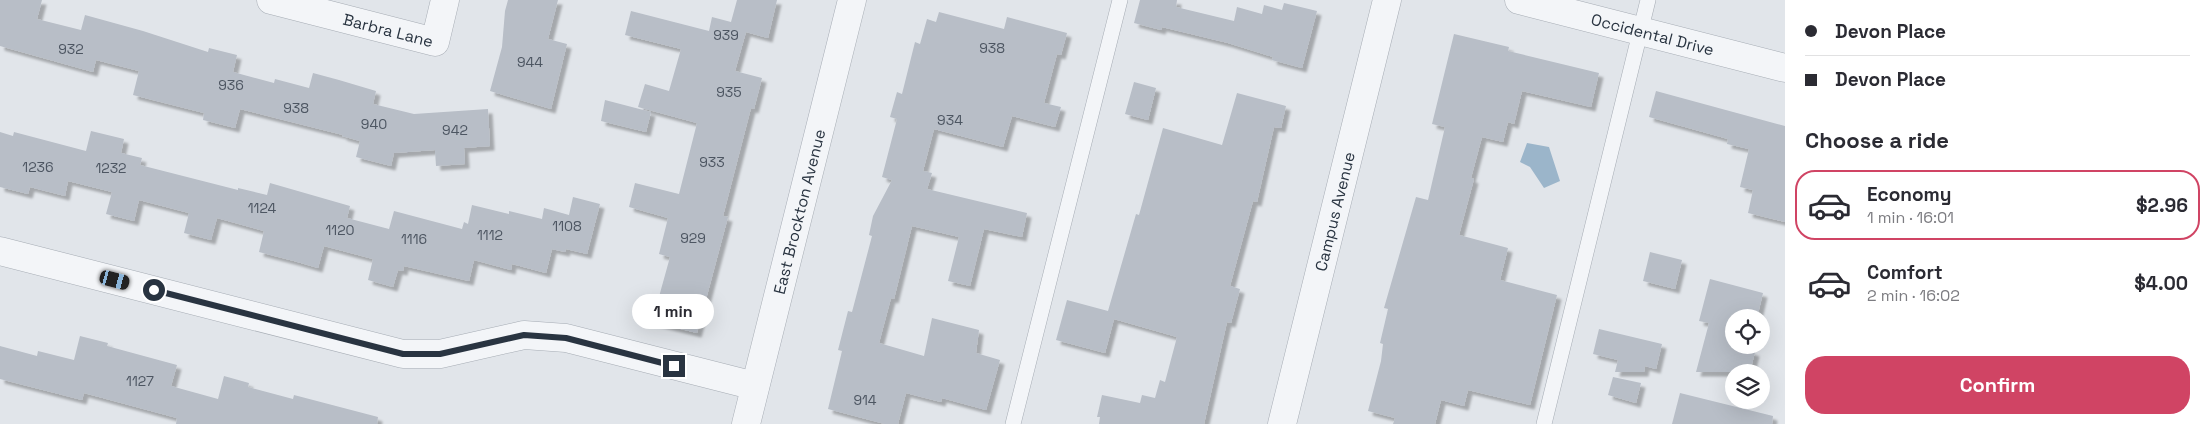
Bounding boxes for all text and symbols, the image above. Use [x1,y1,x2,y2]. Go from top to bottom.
street label: Barbra Lane [341,9,435,52]
street label: Occidental Drive [1589,9,1716,60]
text: Devon Place [1835,19,1946,44]
house number: 939 [713,26,739,44]
house number: 938 [979,39,1005,57]
house number: 932 [58,40,84,58]
house number: 944 [517,53,543,71]
text: Devon Place [1835,67,1946,92]
house number: 936 [218,76,244,94]
house number: 935 [716,83,742,101]
house number: 938 [283,99,309,117]
house number: 934 [937,111,963,129]
house number: 940 [361,115,387,133]
house number: 942 [442,121,468,139]
text: Choose a ride [1805,126,1949,154]
street label: East Brockton Avenue [769,127,830,296]
street label: Campus Avenue [1310,150,1360,273]
house number: 933 [699,153,725,171]
house number: 1236 [22,158,54,176]
house number: 1232 [95,159,127,177]
text: Economy [1867,182,1951,207]
icon: car [1807,183,1852,228]
text: $2.96 [2136,193,2188,218]
house number: 1124 [248,199,276,217]
text: 1 min · 16:01 [1867,207,1954,228]
house number: 1108 [552,217,582,235]
house number: 1120 [325,221,355,239]
house number: 1112 [477,226,503,244]
house number: 929 [680,229,706,247]
house number: 1116 [401,230,427,248]
text: Comfort [1867,260,1943,285]
icon: car [1807,261,1852,306]
car [98,269,131,291]
text: $4.00 [2134,271,2188,296]
route start [143,279,165,301]
text: 2 min · 16:02 [1867,285,1960,306]
callout: 1 min [633,294,715,328]
text: 1 min [653,301,693,322]
map controls [1725,309,1770,409]
button: locate [1725,309,1770,354]
route end [663,355,685,377]
button: Confirm [1805,356,2190,414]
button: layers [1725,364,1770,409]
house number: 1127 [126,372,154,390]
house number: 914 [853,391,877,409]

